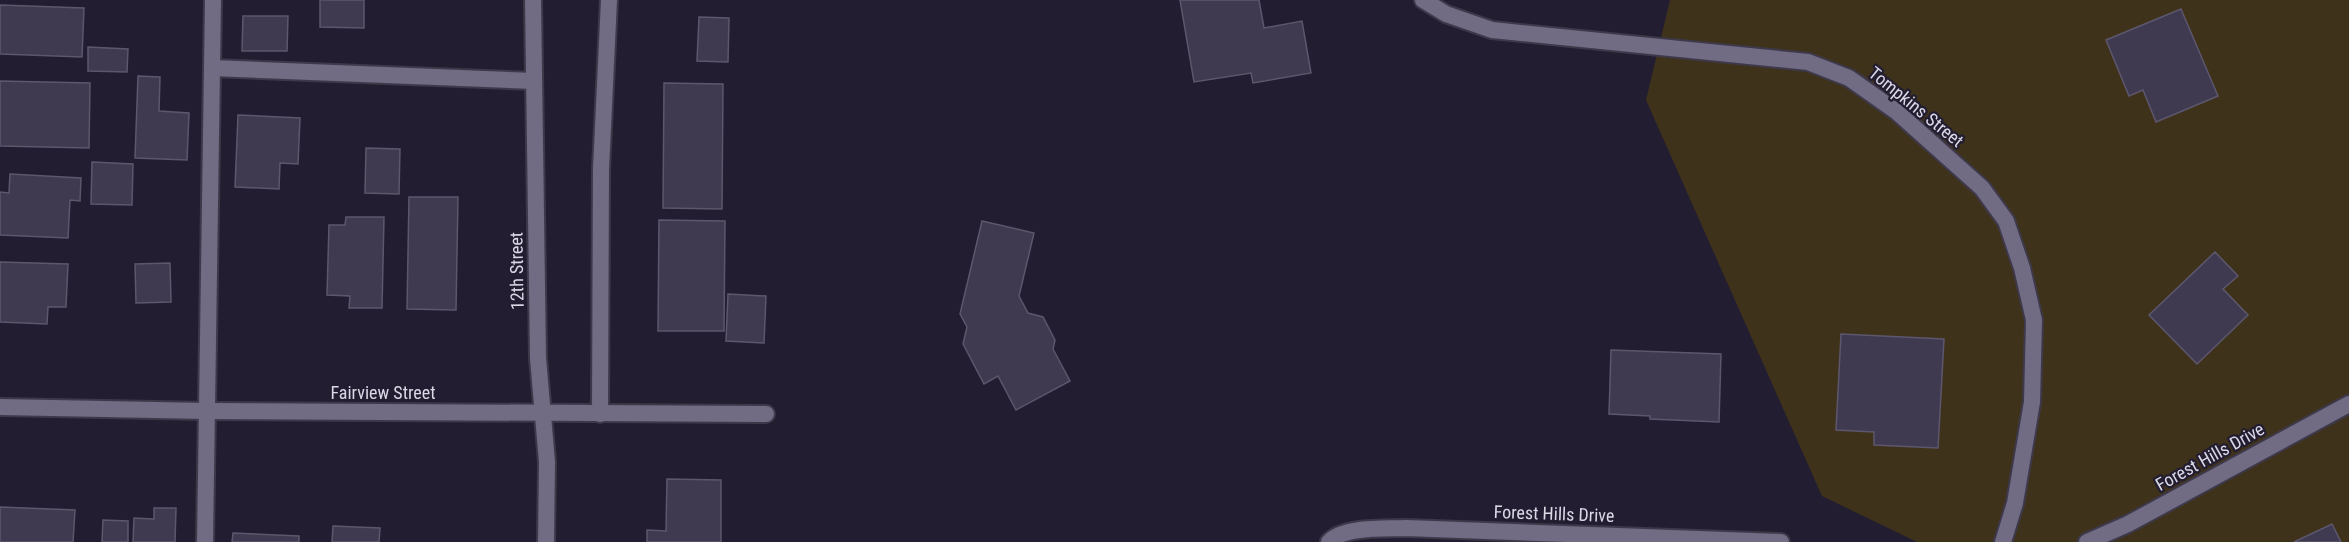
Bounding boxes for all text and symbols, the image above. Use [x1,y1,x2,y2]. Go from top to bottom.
street label: Tompkins Street [1865,62,1968,151]
street label: 12th Street [505,232,528,310]
street label: Fairview Street [330,382,436,403]
street label: Forest Hills Drive [2152,418,2268,495]
street label: Forest Hills Drive [1493,501,1615,526]

